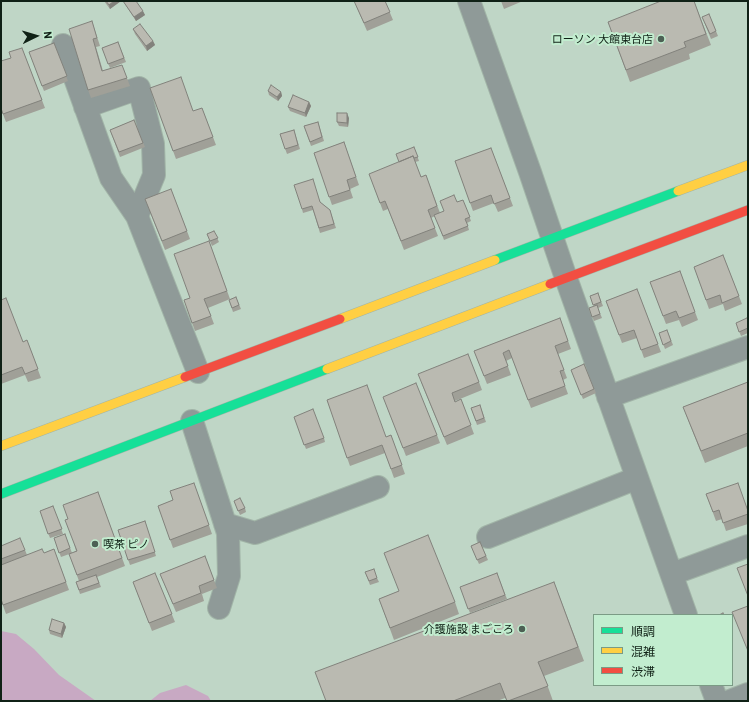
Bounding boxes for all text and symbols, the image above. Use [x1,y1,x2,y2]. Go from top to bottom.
north arrow [16,16,56,56]
text: N [42,31,55,39]
place label: ローソン 大館東台店 [552,32,653,46]
marker: ローソン 大館東台店 [656,34,666,44]
place label: 喫茶 ピノ [103,537,149,551]
marker: 喫茶 ピノ [90,539,100,549]
legend [593,614,733,686]
place label: 介護施設 まごころ [424,622,514,636]
marker: 介護施設 まごころ [517,624,527,634]
text: 順調 [631,624,655,638]
text: 混雑 [631,644,655,658]
text: 渋滞 [631,664,655,678]

